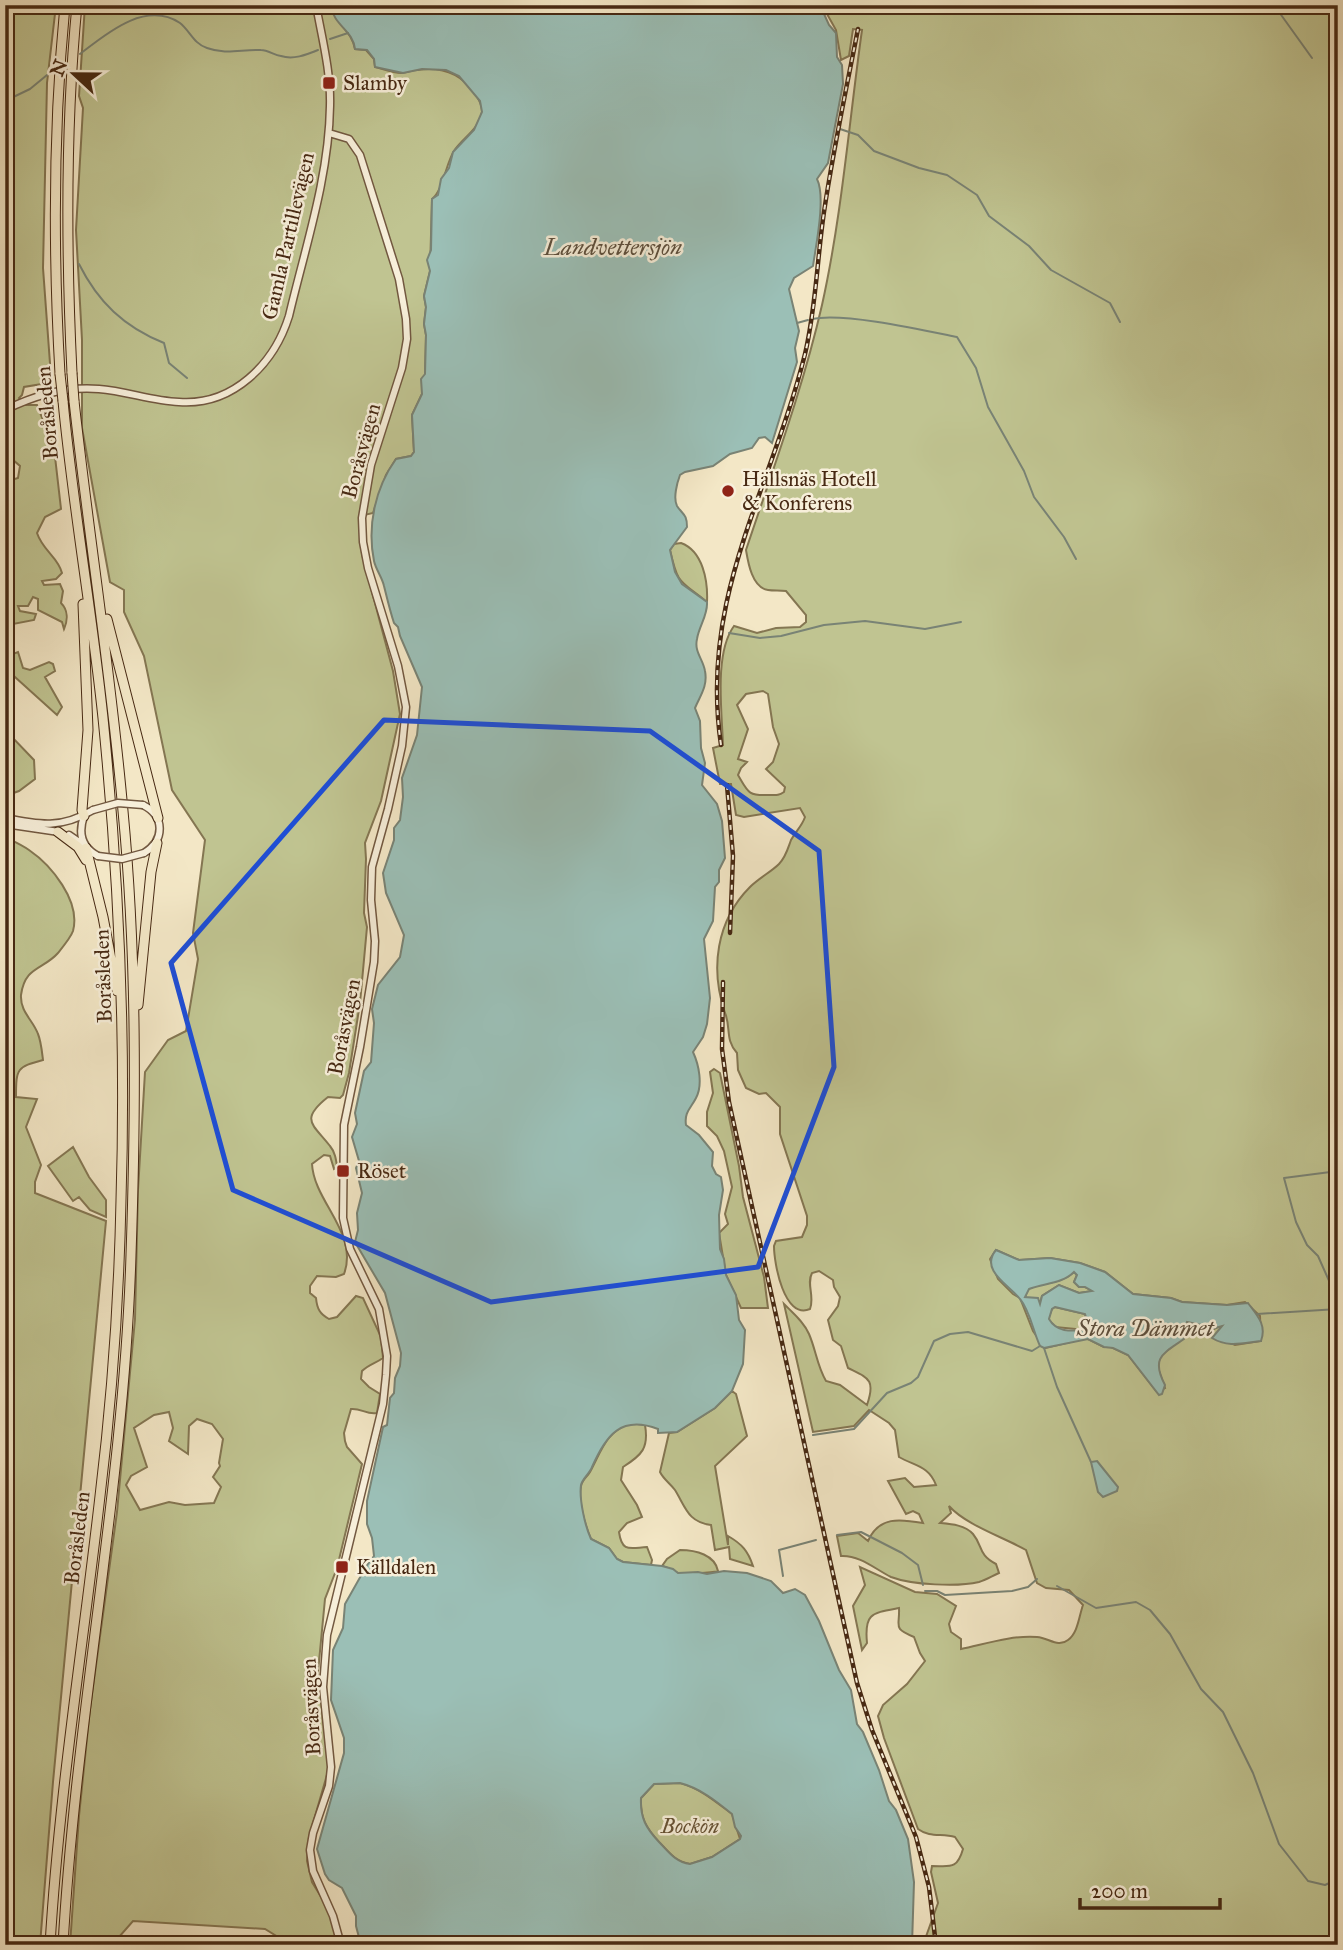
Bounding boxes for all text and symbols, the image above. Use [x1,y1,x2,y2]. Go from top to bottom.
north arrow [38,38,108,108]
text: N [45,56,72,80]
place label: Slamby [343,70,408,96]
marker: Slamby [321,75,337,91]
street label: Gamla Partillevägen [256,150,320,322]
water label: Landvettersjön [543,233,682,261]
street label: Boråsleden [30,365,64,461]
street label: Boråsvägen [336,400,386,502]
place label: Hällsnäs Hotell & Konferens [742,466,877,516]
marker: Hällsnäs Hotell & Konferens [720,483,736,499]
street label: Boråsleden [88,929,118,1023]
street label: Boråsvägen [322,977,366,1077]
place label: Röset [357,1158,407,1184]
marker: Röset [335,1163,351,1179]
water label: Stora Dämmet [1076,1314,1215,1342]
street label: Boråsleden [58,1490,96,1586]
place label: Källdalen [356,1554,436,1580]
marker: Källdalen [334,1559,350,1575]
street label: Boråsvägen [295,1657,327,1757]
park label: Bockön [660,1813,719,1839]
scale bar [1080,1866,1220,1910]
text: 200 m [1091,1878,1148,1904]

